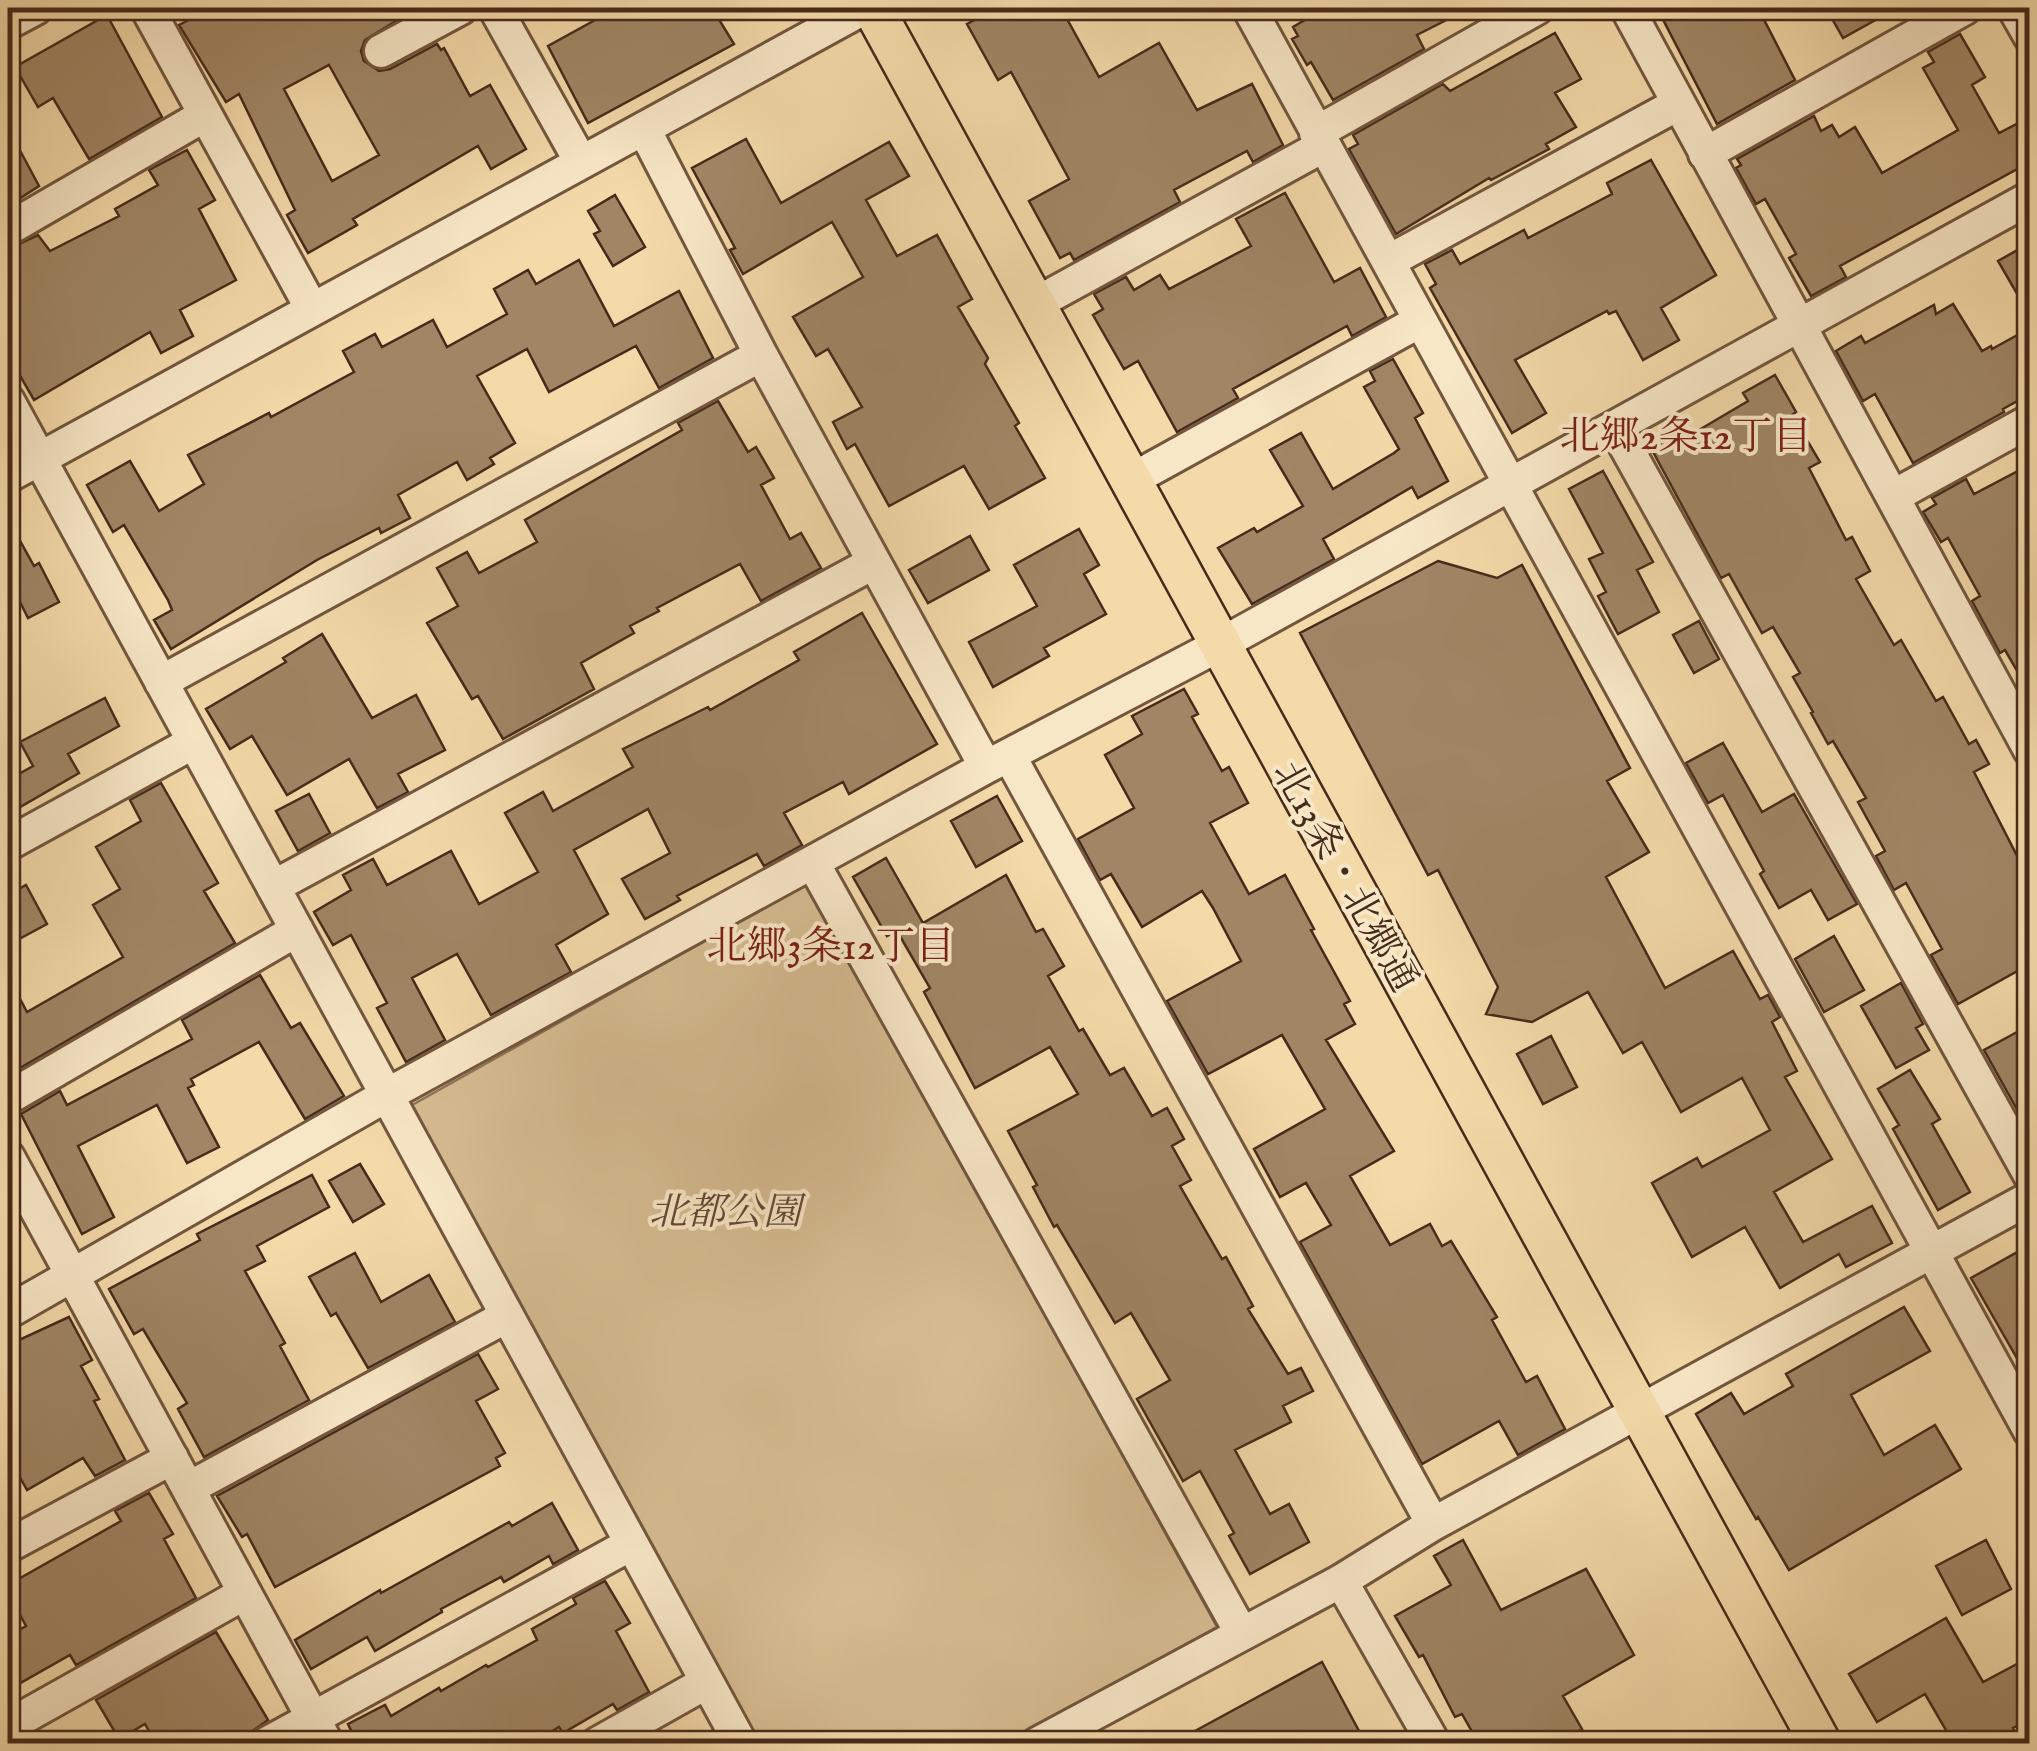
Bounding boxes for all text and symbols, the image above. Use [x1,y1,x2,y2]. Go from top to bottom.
district label: 北郷2条12丁目 [1560,413,1812,464]
street label: 北13条・北郷通 [1260,754,1427,1001]
district label: 北郷3条12丁目 [707,923,955,974]
park label: 北都公園 [649,1190,807,1238]

